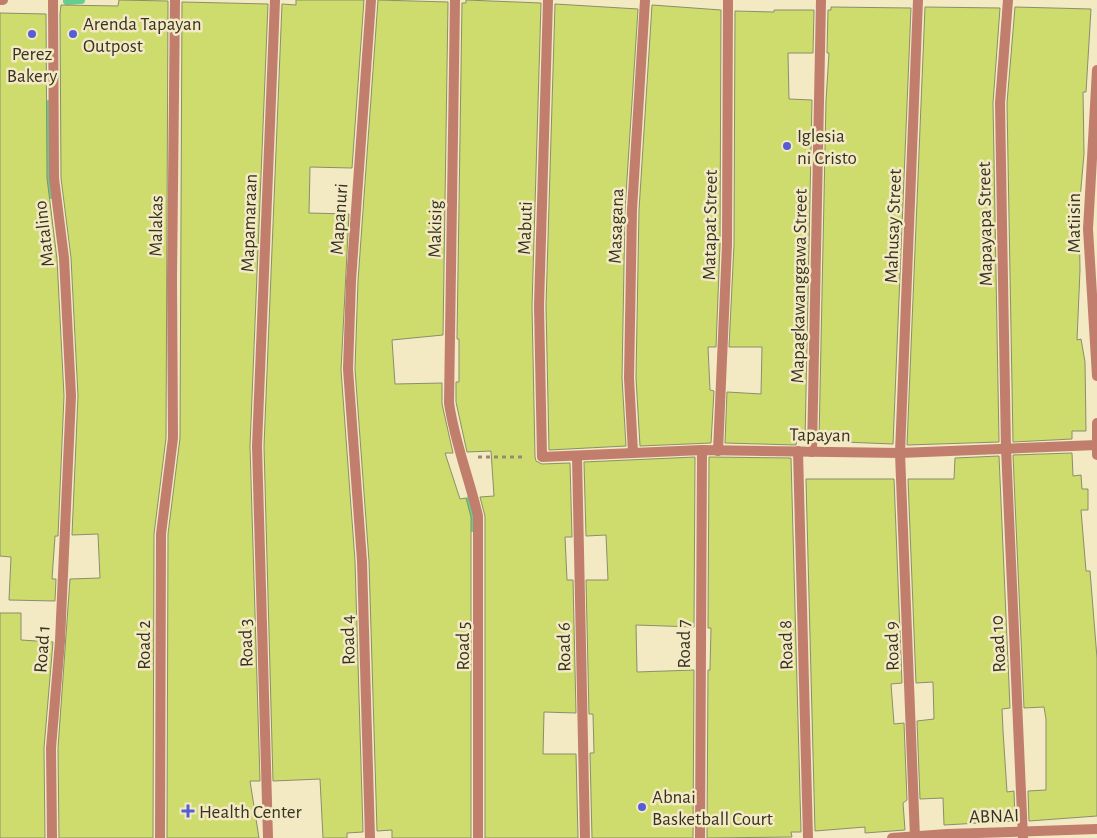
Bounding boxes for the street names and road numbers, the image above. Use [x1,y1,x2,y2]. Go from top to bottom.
street label: Mapayapa Street [975,161,996,286]
street label: Mahusay Street [882,168,905,284]
street label: Matapat Street [700,169,721,281]
street label: Mapamaraan [238,173,261,273]
street label: Mapanuri [328,183,351,256]
street label: Masagana [606,188,627,264]
street label: Mapagkawanggawa Street [788,188,811,384]
street label: Matiisin [1065,193,1084,253]
street label: Malakas [146,195,167,257]
street label: Matalino [31,199,58,268]
street label: Makisig [425,199,446,258]
street label: Mabuti [515,201,536,255]
street label: Tapayan [789,425,851,446]
street label: Road 4 [338,615,359,665]
street label: Road 10 [988,615,1009,673]
street label: Road 3 [236,618,257,668]
street label: Road 2 [135,620,154,670]
street label: Road 7 [675,620,694,668]
street label: Road 8 [776,620,797,670]
street label: Road 9 [882,621,903,671]
street label: Road 5 [454,622,473,670]
street label: Road 6 [555,622,574,672]
street label: Road 1 [31,625,54,673]
street label: ABNAI [969,806,1019,827]

